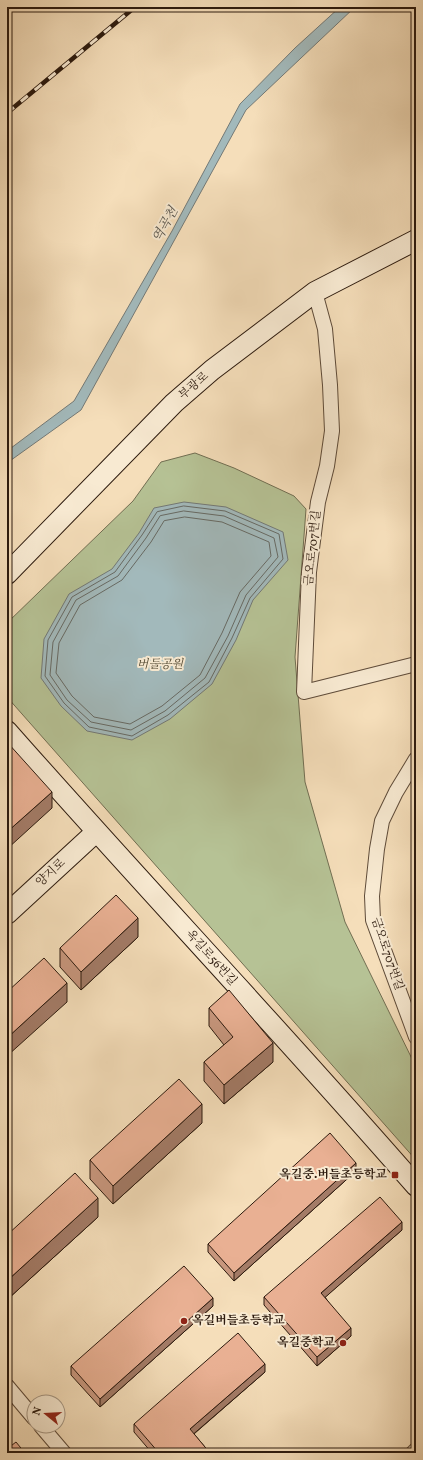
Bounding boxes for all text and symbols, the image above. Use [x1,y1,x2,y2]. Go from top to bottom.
water label: 역곡천 [149,203,184,246]
street label: 부광로 [176,368,213,403]
street label: 금오로707번길 [301,509,325,587]
park label: 버들공원 [137,657,185,673]
street label: 양지로 [33,855,69,891]
street label: 금오로707번길 [367,915,407,993]
street label: 옥길로56번길 [182,927,240,989]
place label: 옥길중.버들초등학교 [279,1167,387,1183]
marker: 옥길중.버들초등학교 [390,1170,400,1180]
place label: 옥길버들초등학교 [192,1313,285,1329]
marker: 옥길버들초등학교 [179,1316,189,1326]
place label: 옥길중학교 [277,1335,335,1351]
marker: 옥길중학교 [338,1338,348,1348]
north arrow [26,1394,66,1434]
text: N [30,1405,46,1417]

